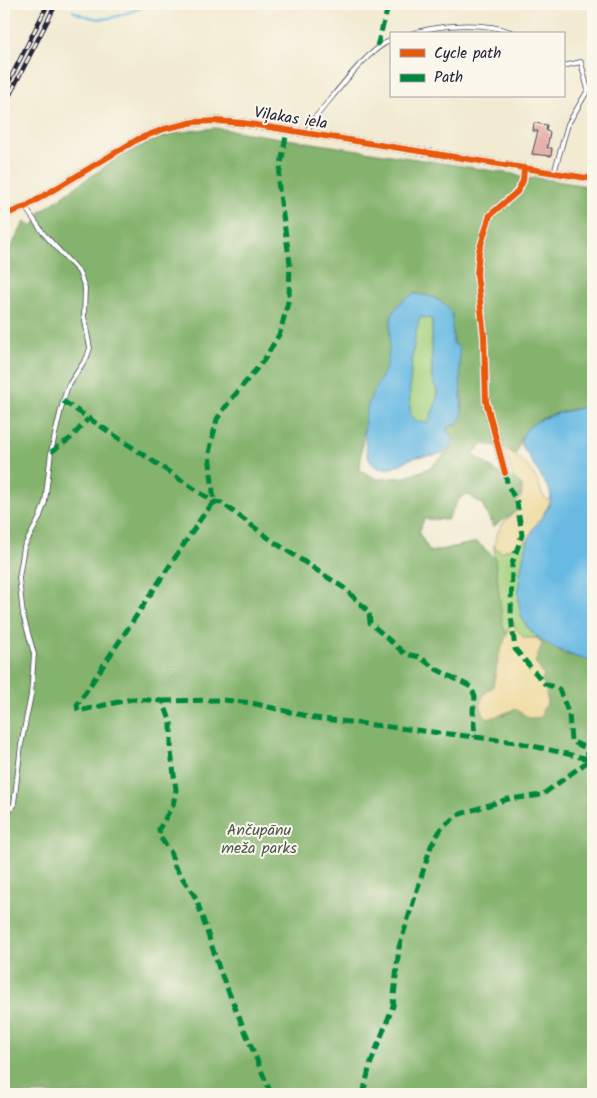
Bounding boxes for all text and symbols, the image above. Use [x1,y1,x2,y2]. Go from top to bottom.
legend [390,32,564,98]
text: Cycle path [434,42,501,66]
text: Path [434,66,463,90]
street label: Viļakas iela [252,100,329,137]
park label: Ančupānu meža parks [221,818,297,861]

